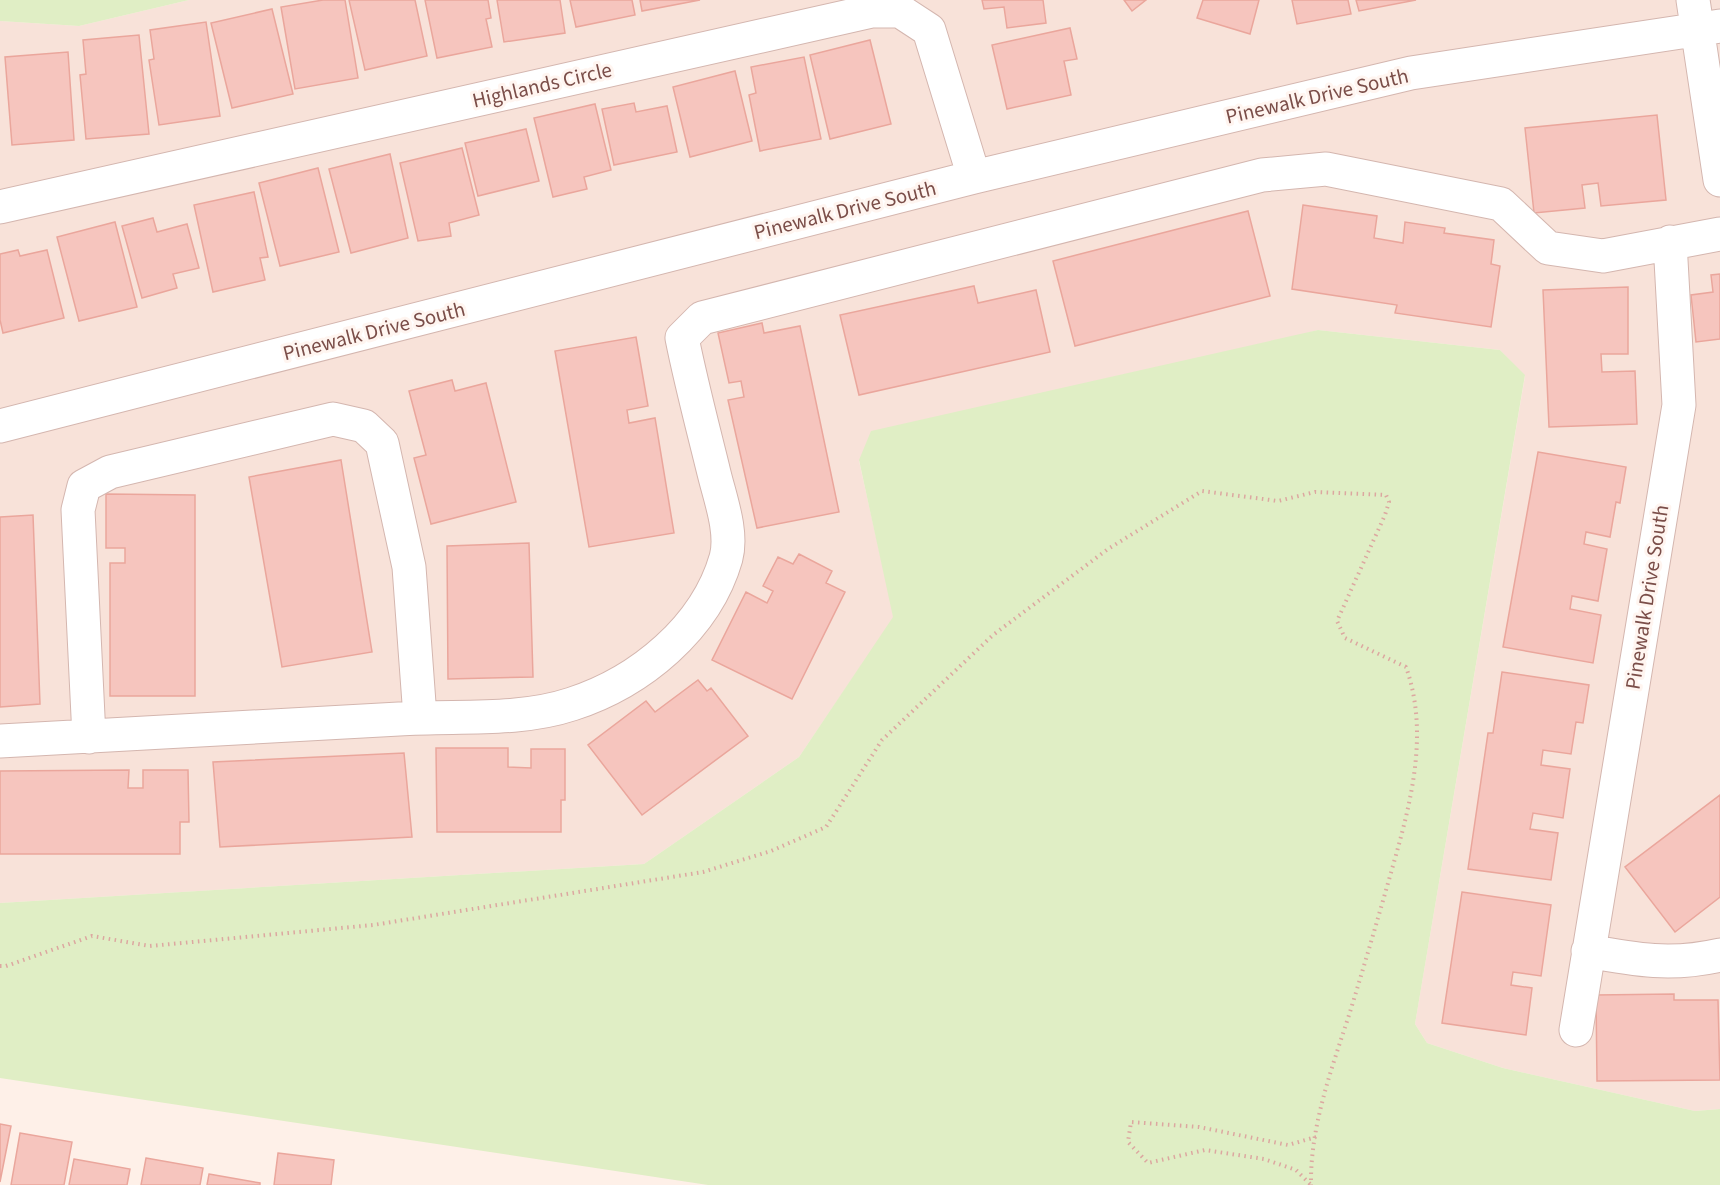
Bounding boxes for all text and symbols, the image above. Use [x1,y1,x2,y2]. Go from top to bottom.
street label: Highlands Circle [469,54,615,116]
street label: Pinewalk Drive South [1223,60,1411,132]
street label: Pinewalk Drive South [751,173,939,247]
street label: Pinewalk Drive South [280,294,468,368]
street label: Pinewalk Drive South [1618,502,1676,692]

